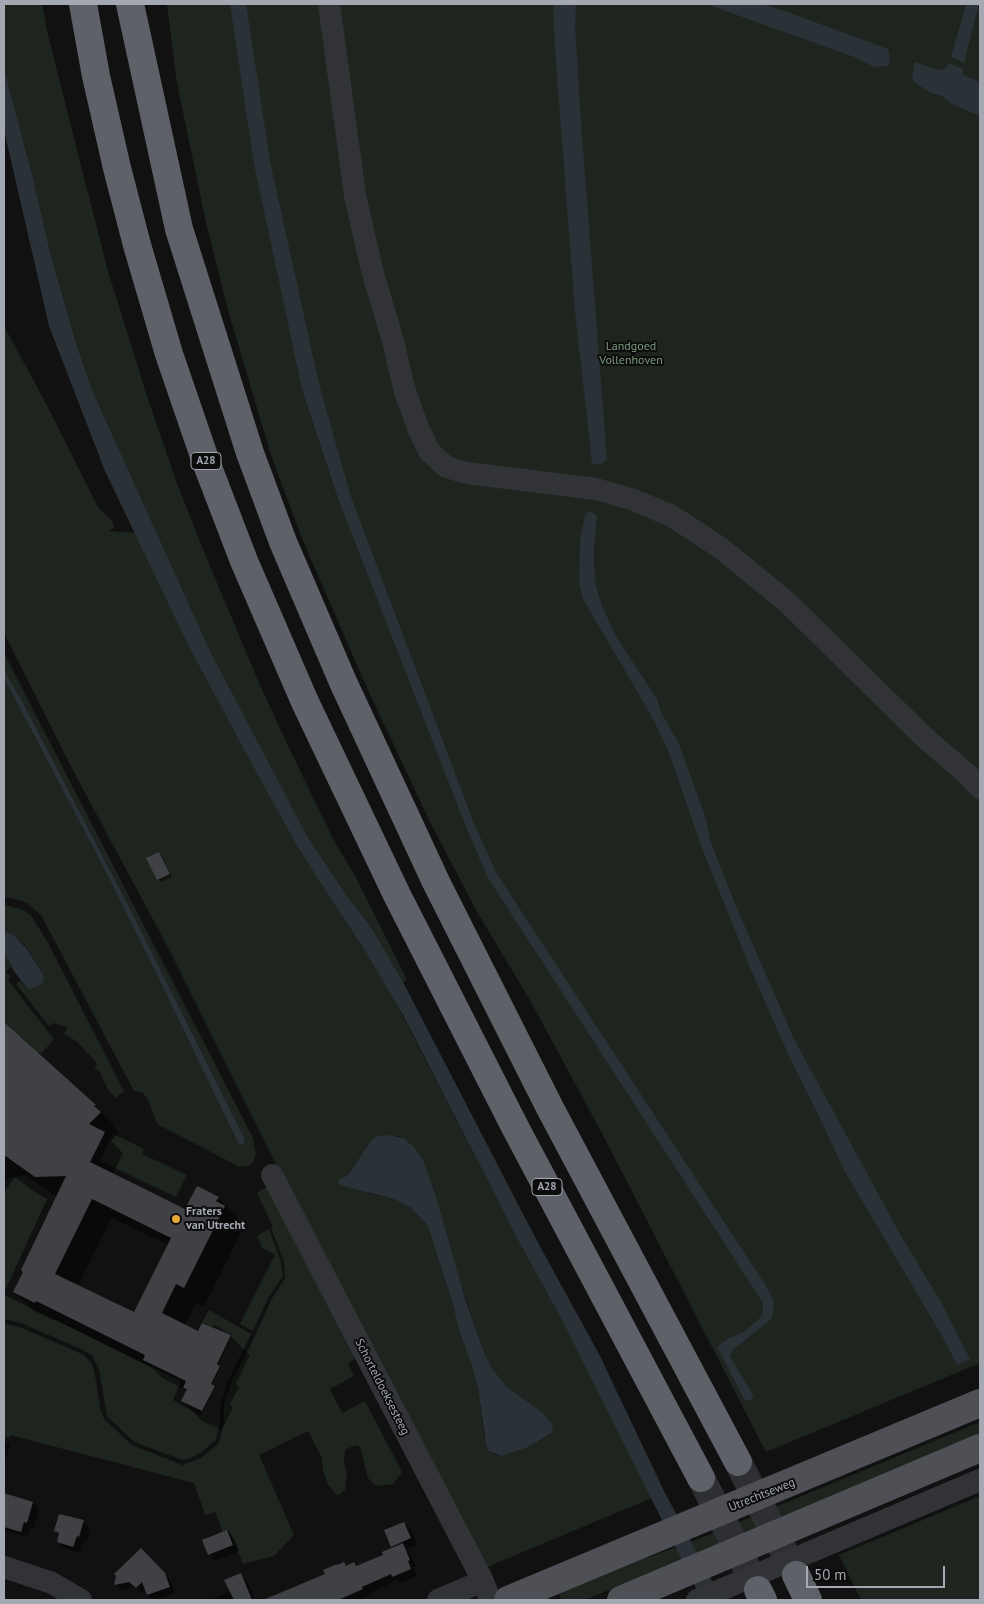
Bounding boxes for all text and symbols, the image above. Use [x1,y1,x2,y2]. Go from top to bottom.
park label: Landgoed Vollenhoven [599,340,663,368]
road number: A28 [191,452,221,470]
road number: A28 [532,1178,562,1196]
place label: Fraters van Utrecht [186,1205,245,1233]
marker: Fraters van Utrecht [170,1213,182,1225]
street label: Schorteldoeksesteeg [352,1337,412,1437]
street label: Utrechtseweg [727,1475,797,1515]
scale bar [809,1556,948,1588]
text: 50 m [814,1565,847,1584]

